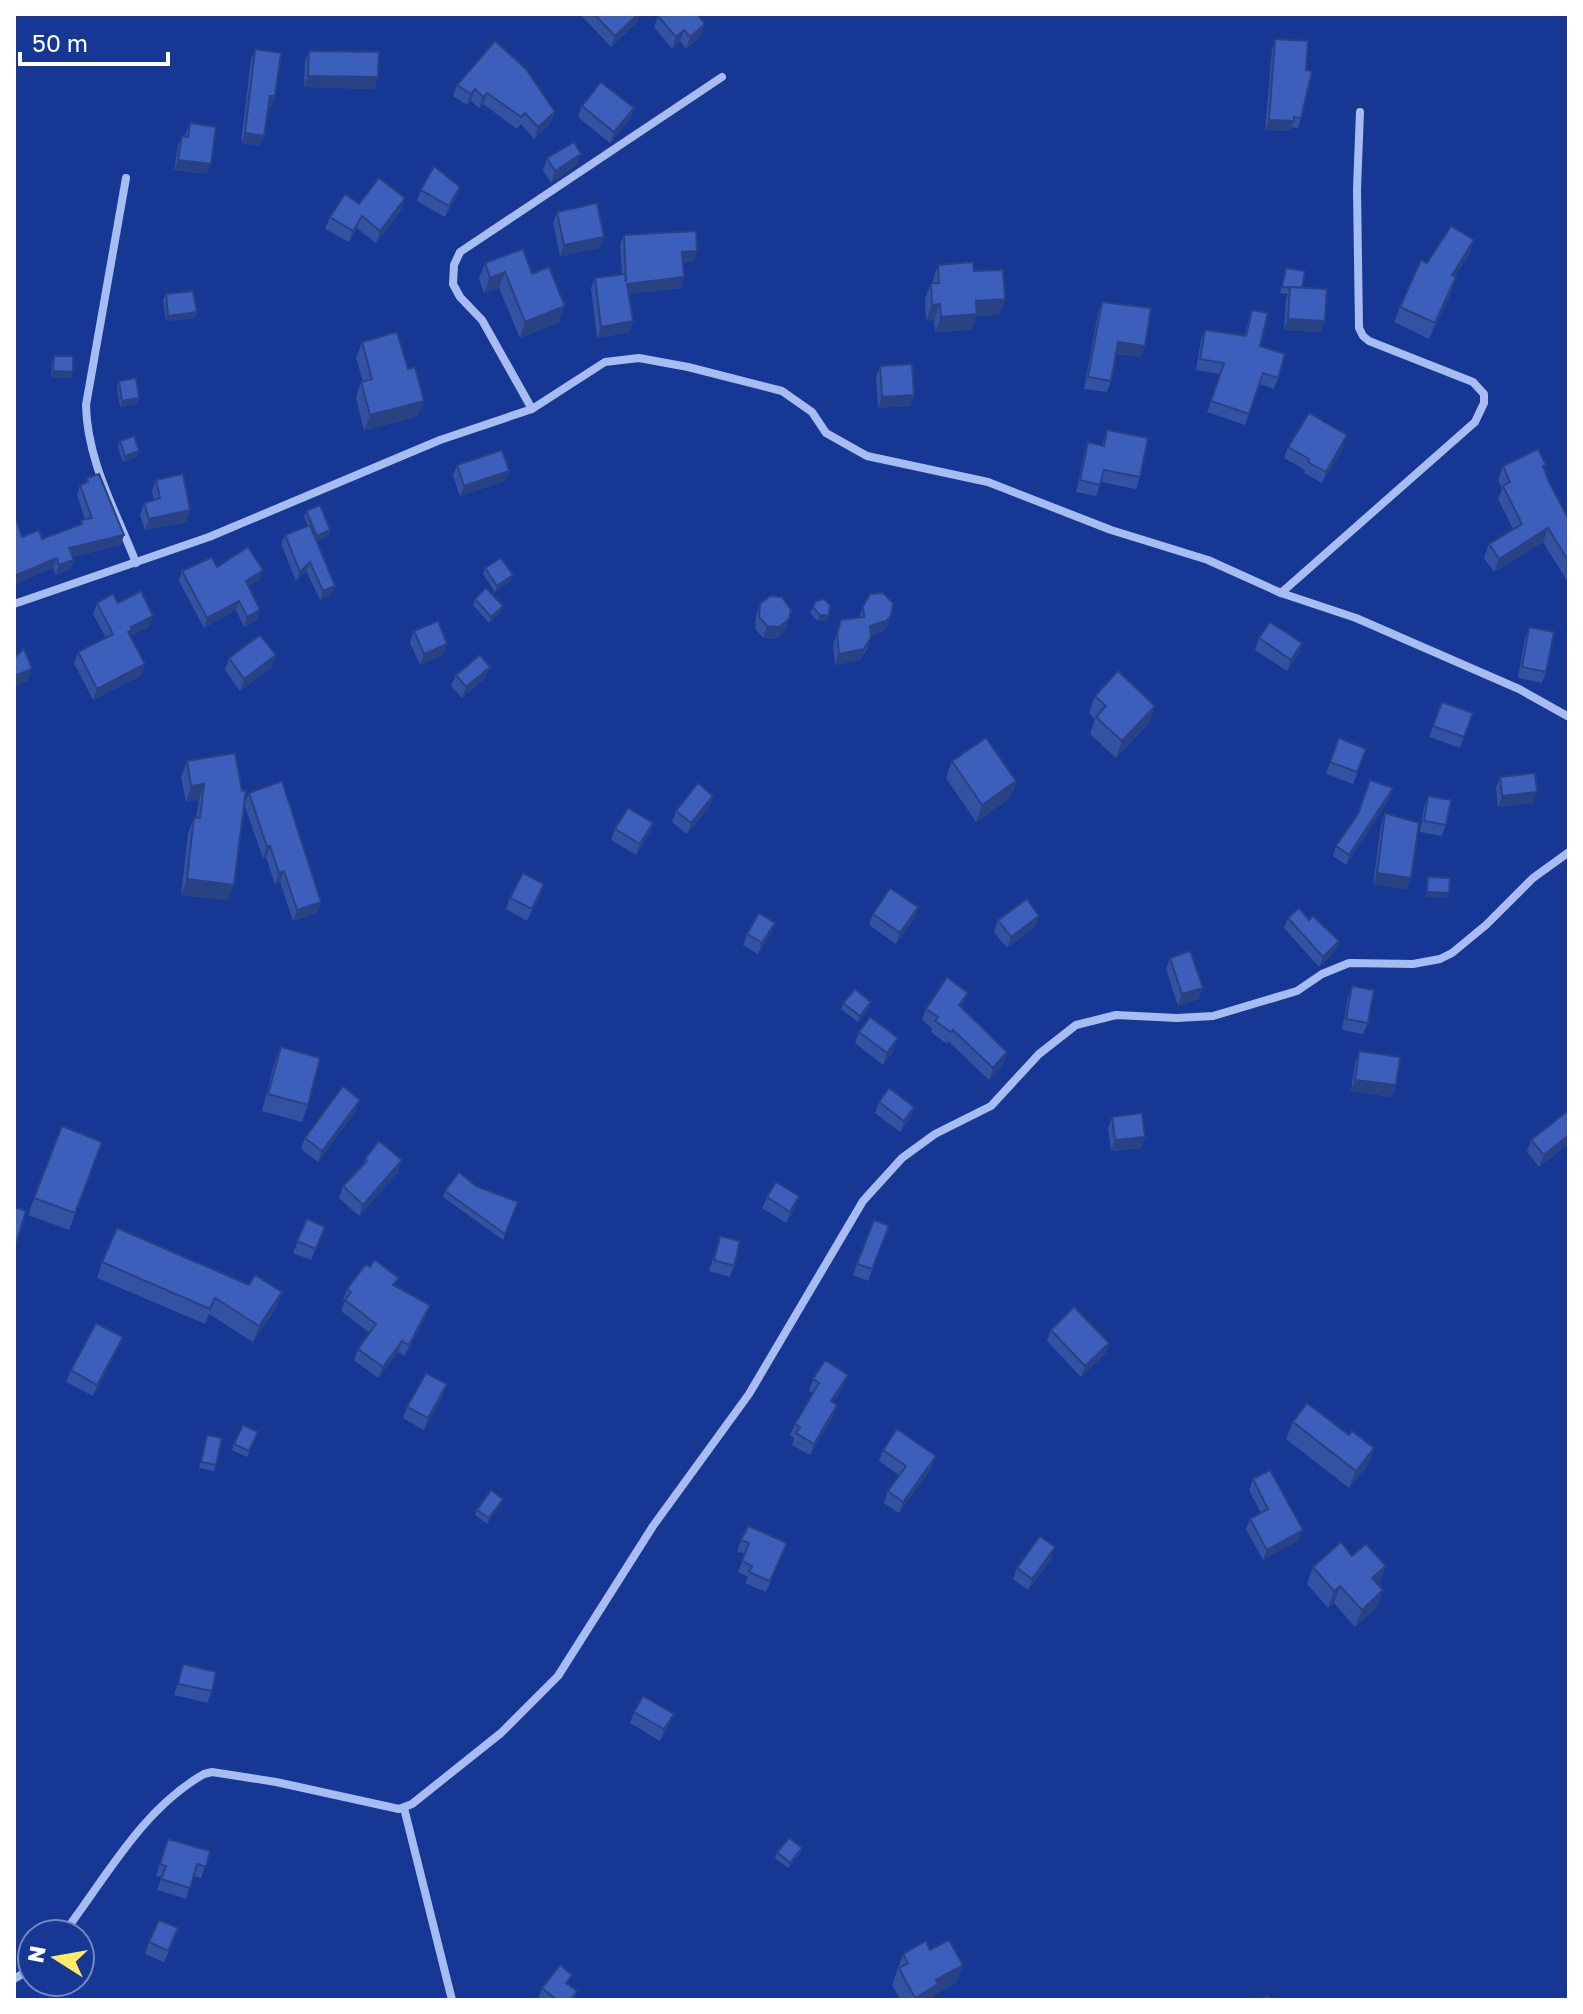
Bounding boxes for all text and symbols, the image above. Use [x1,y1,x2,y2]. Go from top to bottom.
scale bar [20,16,168,66]
text: 50 m [32,28,88,57]
north arrow [16,1918,96,1998]
text: N [21,1943,51,1965]

